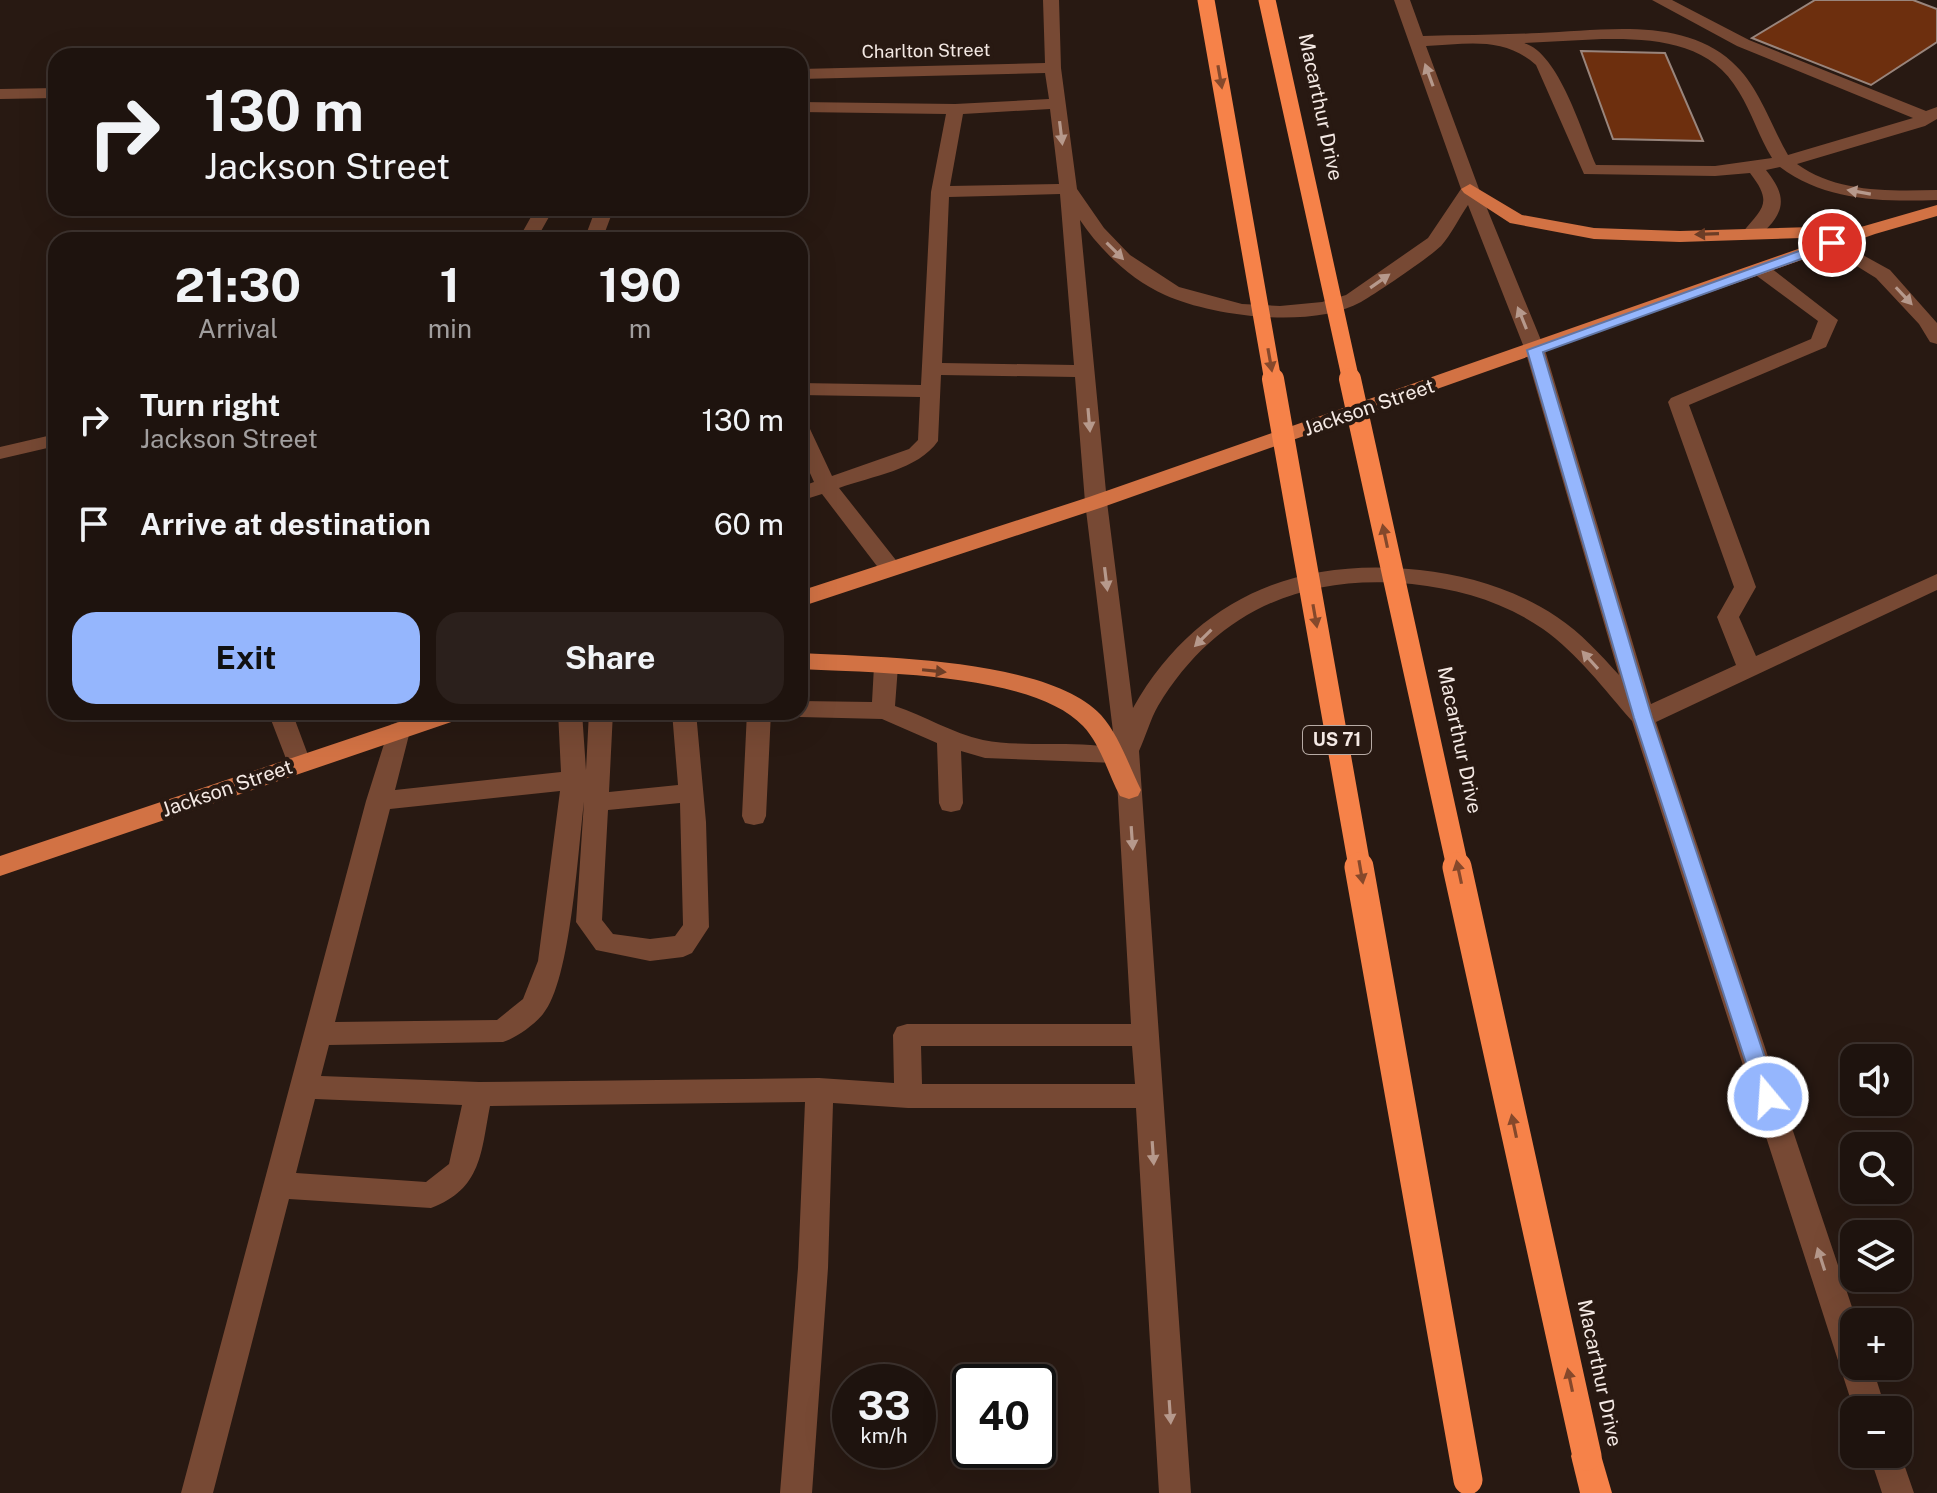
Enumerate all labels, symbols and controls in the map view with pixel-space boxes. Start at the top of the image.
street label: Macarthur Drive [1294,31,1348,183]
street label: Charlton Street [861,39,991,62]
one-way arrow [1422,63,1435,87]
one-way arrow [1214,65,1226,90]
text: 130 m [204,78,364,144]
icon: right [72,80,176,184]
one-way arrow [1055,121,1068,146]
text: Jackson Street [204,145,450,187]
one-way arrow [1847,185,1872,197]
pin [1798,209,1866,277]
icon: arrive [1810,221,1854,265]
one-way arrow [1694,228,1719,240]
one-way arrow [1105,241,1124,259]
text: 21:30 [175,256,301,313]
text: 1 [440,256,460,313]
text: 190 [598,256,681,313]
one-way arrow [1369,274,1390,289]
one-way arrow [1894,286,1912,305]
one-way arrow [1515,306,1528,330]
text: Arrival [198,313,278,344]
text: min [428,313,472,344]
text: m [629,313,651,344]
one-way arrow [1264,348,1276,373]
street label: Jackson Street [1300,373,1438,441]
text: Turn right [140,387,280,423]
icon: right [72,398,116,442]
text: 130 m [701,402,784,438]
one-way arrow [1082,408,1095,433]
text: Jackson Street [140,423,318,454]
icon: arrive [72,502,116,546]
text: Arrive at destination [140,506,431,542]
text: 60 m [714,506,784,542]
one-way arrow [1378,523,1391,548]
one-way arrow [1099,567,1112,592]
one-way arrow [1310,604,1322,629]
button: Exit [72,612,420,704]
button: Share [436,612,784,704]
one-way arrow [1194,628,1213,647]
one-way arrow [1582,651,1600,670]
one-way arrow [922,664,947,677]
street label: Macarthur Drive [1433,664,1487,816]
road number: US 71 [1303,726,1371,754]
street label: Jackson Street [158,754,296,822]
one-way arrow [1126,826,1139,851]
one-way arrow [1452,859,1465,884]
one-way arrow [1355,860,1367,885]
map controls [1840,1044,1912,1468]
button: sound [1840,1044,1912,1116]
position arrow [1726,1055,1810,1139]
one-way arrow [1507,1113,1520,1138]
button: search [1840,1132,1912,1204]
one-way arrow [1147,1141,1160,1166]
button: layers [1840,1220,1912,1292]
one-way arrow [1814,1247,1827,1271]
street label: Macarthur Drive [1573,1297,1627,1449]
button: + [1840,1308,1912,1380]
speed limit sign: 40 [952,1364,1056,1468]
one-way arrow [1563,1367,1576,1392]
text: 33 [857,1382,911,1429]
button: − [1840,1396,1912,1468]
one-way arrow [1164,1400,1177,1425]
text: km/h [860,1424,908,1448]

